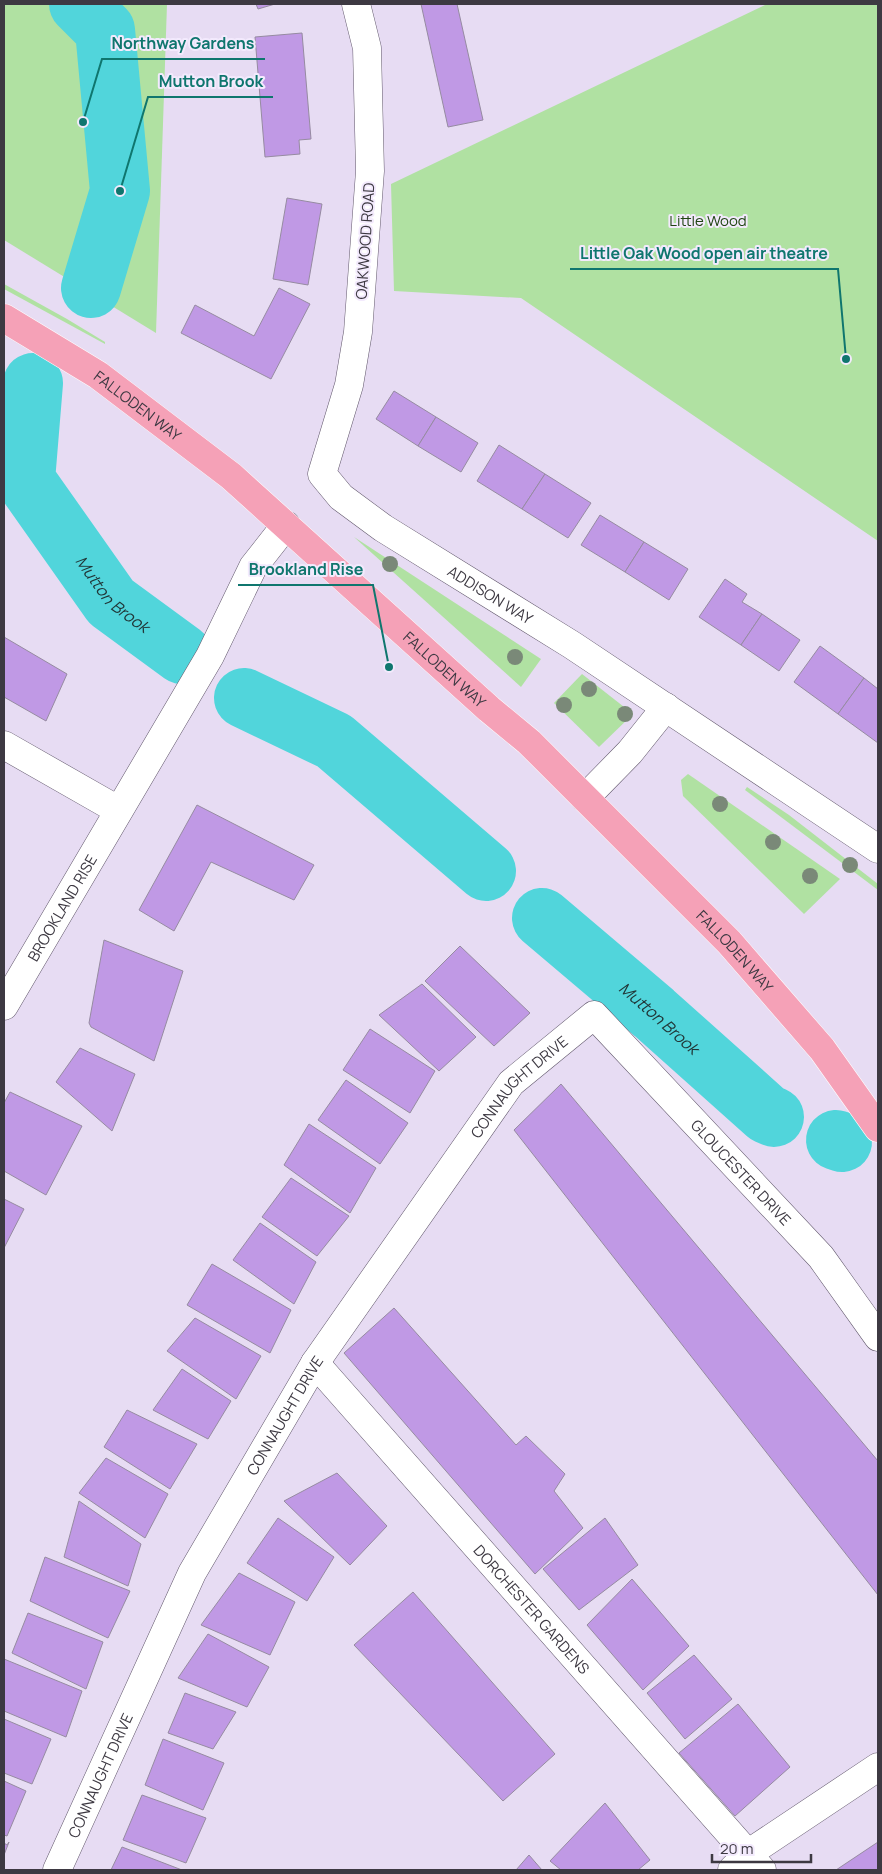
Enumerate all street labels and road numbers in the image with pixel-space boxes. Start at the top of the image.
street label: OAKWOOD ROAD [350,182,380,300]
street label: FALLODEN WAY [90,365,186,446]
street label: ADDISON WAY [444,560,538,629]
street label: FALLODEN WAY [399,626,491,712]
street label: BROOKLAND RISE [22,850,101,965]
street label: FALLODEN WAY [692,905,779,997]
street label: CONNAUGHT DRIVE [465,1030,572,1142]
street label: GLOUCESTER DRIVE [686,1114,796,1230]
street label: CONNAUGHT DRIVE [241,1351,328,1479]
street label: DORCHESTER GARDENS [469,1540,595,1678]
street label: CONNAUGHT DRIVE [63,1710,138,1841]

